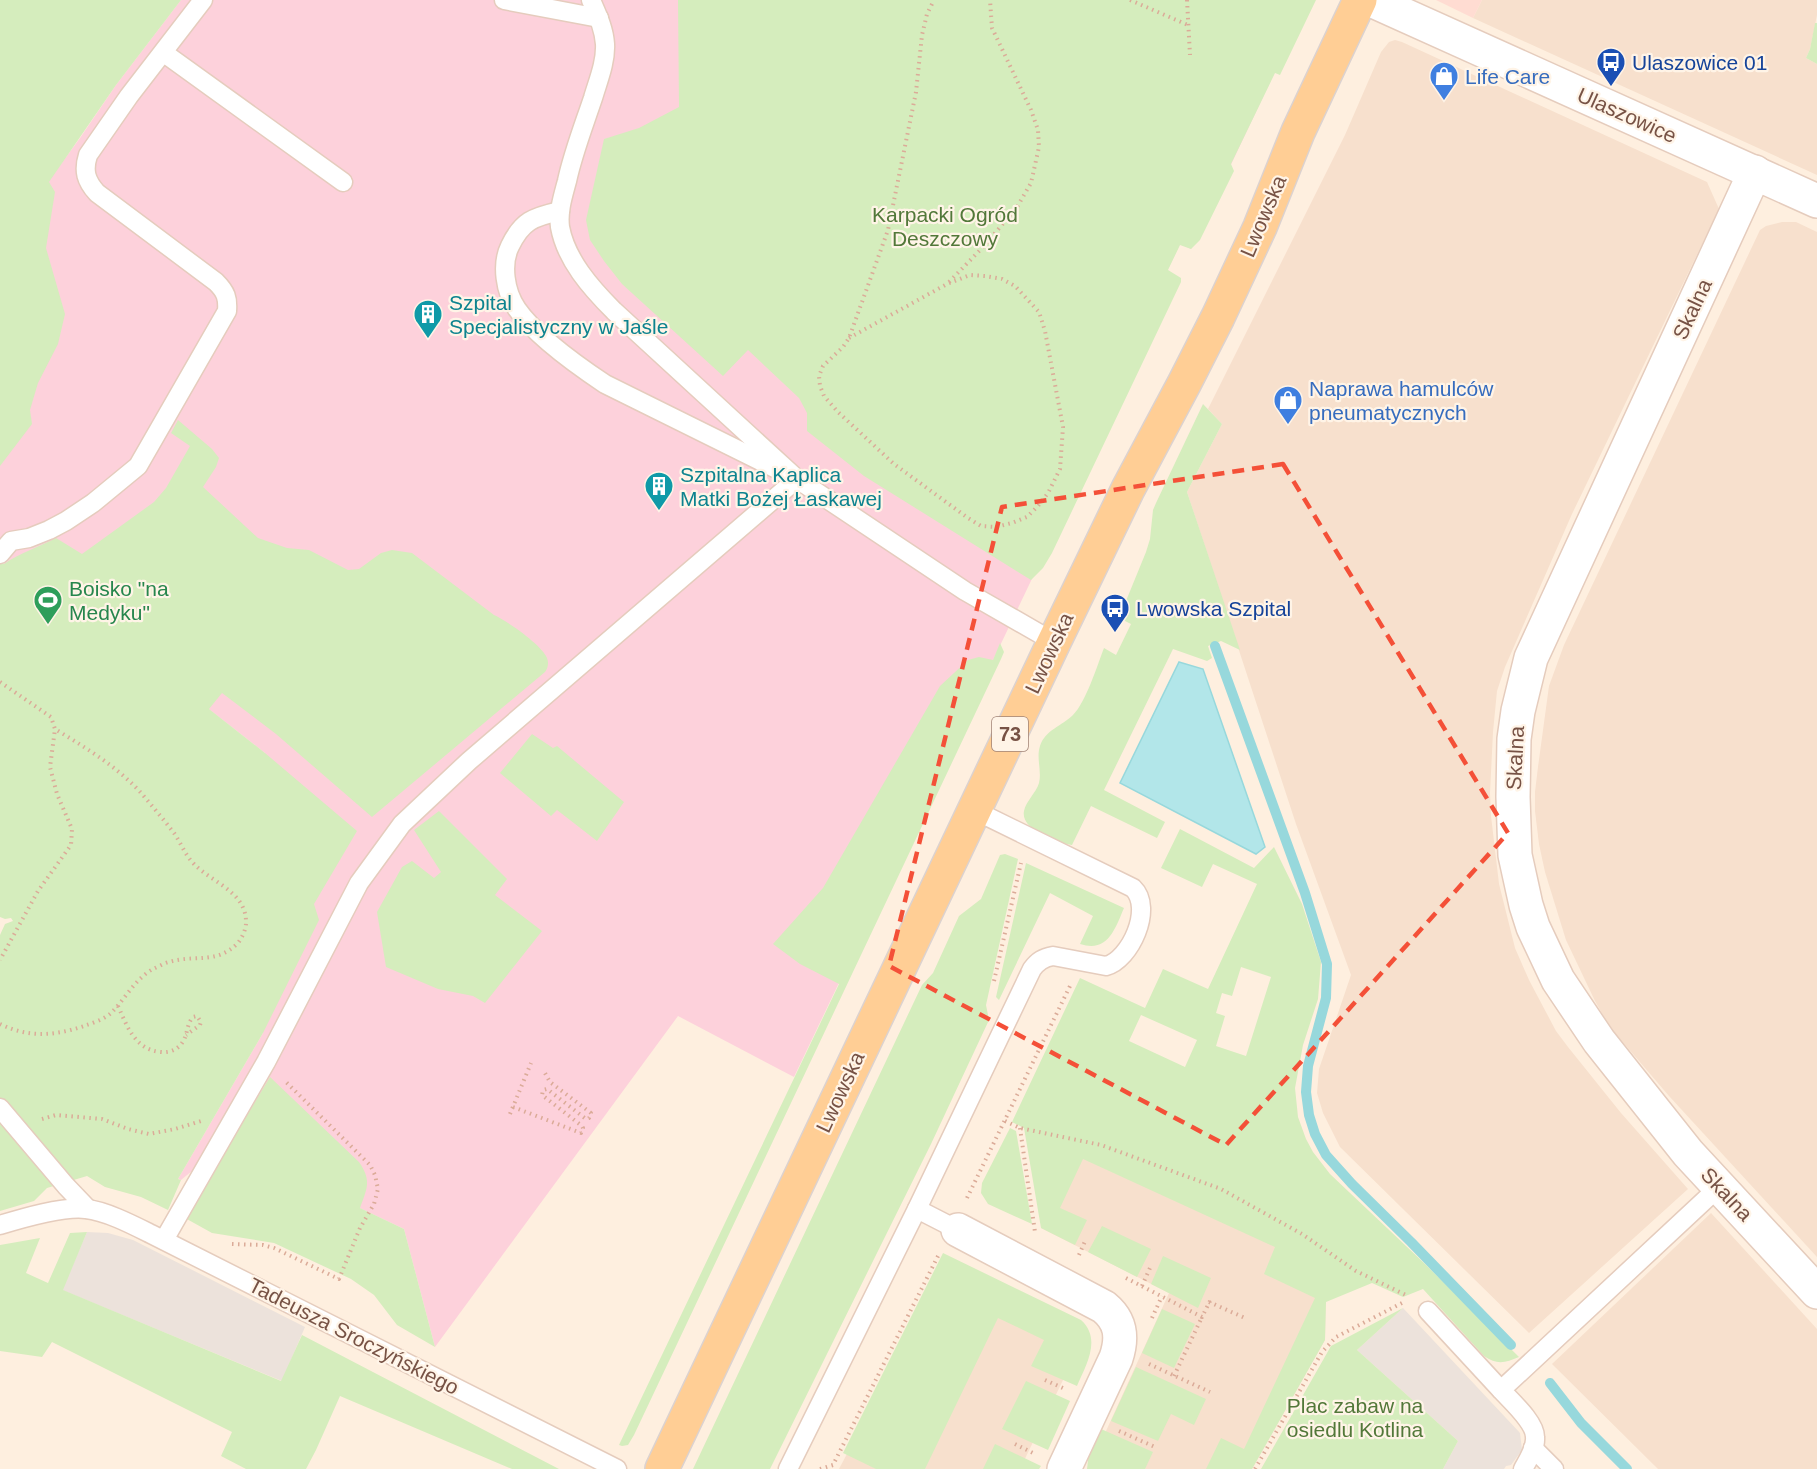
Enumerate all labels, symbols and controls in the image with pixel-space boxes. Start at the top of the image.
bus stop icon: Ulaszowice 01 [1595,46,1627,88]
place label: Ulaszowice 01 [1632,51,1767,74]
shop icon: Life Care [1428,60,1460,102]
place label: Life Care [1465,65,1550,88]
street label: Ulaszowice [1574,83,1680,147]
street label: Lwowska [1236,171,1291,260]
park label: Karpacki Ogród Deszczowy [872,203,1018,250]
street label: Skalna [1668,275,1716,343]
place label: Szpital Specjalistyczny w Jaśle [449,291,668,338]
building icon: Szpital Specjalistyczny w Jaśle [412,298,444,340]
place label: Naprawa hamulców pneumatycznych [1309,377,1494,424]
shop icon: Naprawa hamulców pneumatycznych [1272,384,1304,426]
place label: Szpitalna Kaplica Matki Bożej Łaskawej [680,463,882,510]
building icon: Szpitalna Kaplica Matki Bożej Łaskawej [643,470,675,512]
place label: Boisko "na Medyku" [69,577,169,624]
sports icon: Boisko "na Medyku" [32,584,64,626]
bus stop icon: Lwowska Szpital [1099,592,1131,634]
place label: Lwowska Szpital [1136,597,1291,620]
street label: Lwowska [1020,609,1078,697]
road number: 73 [992,717,1028,751]
street label: Skalna [1502,725,1528,791]
street label: Lwowska [811,1048,869,1136]
street label: Skalna [1697,1163,1758,1226]
street label: Tadeusza Sroczyńskiego [245,1273,463,1399]
park label: Plac zabaw na osiedlu Kotlina [1287,1394,1424,1441]

